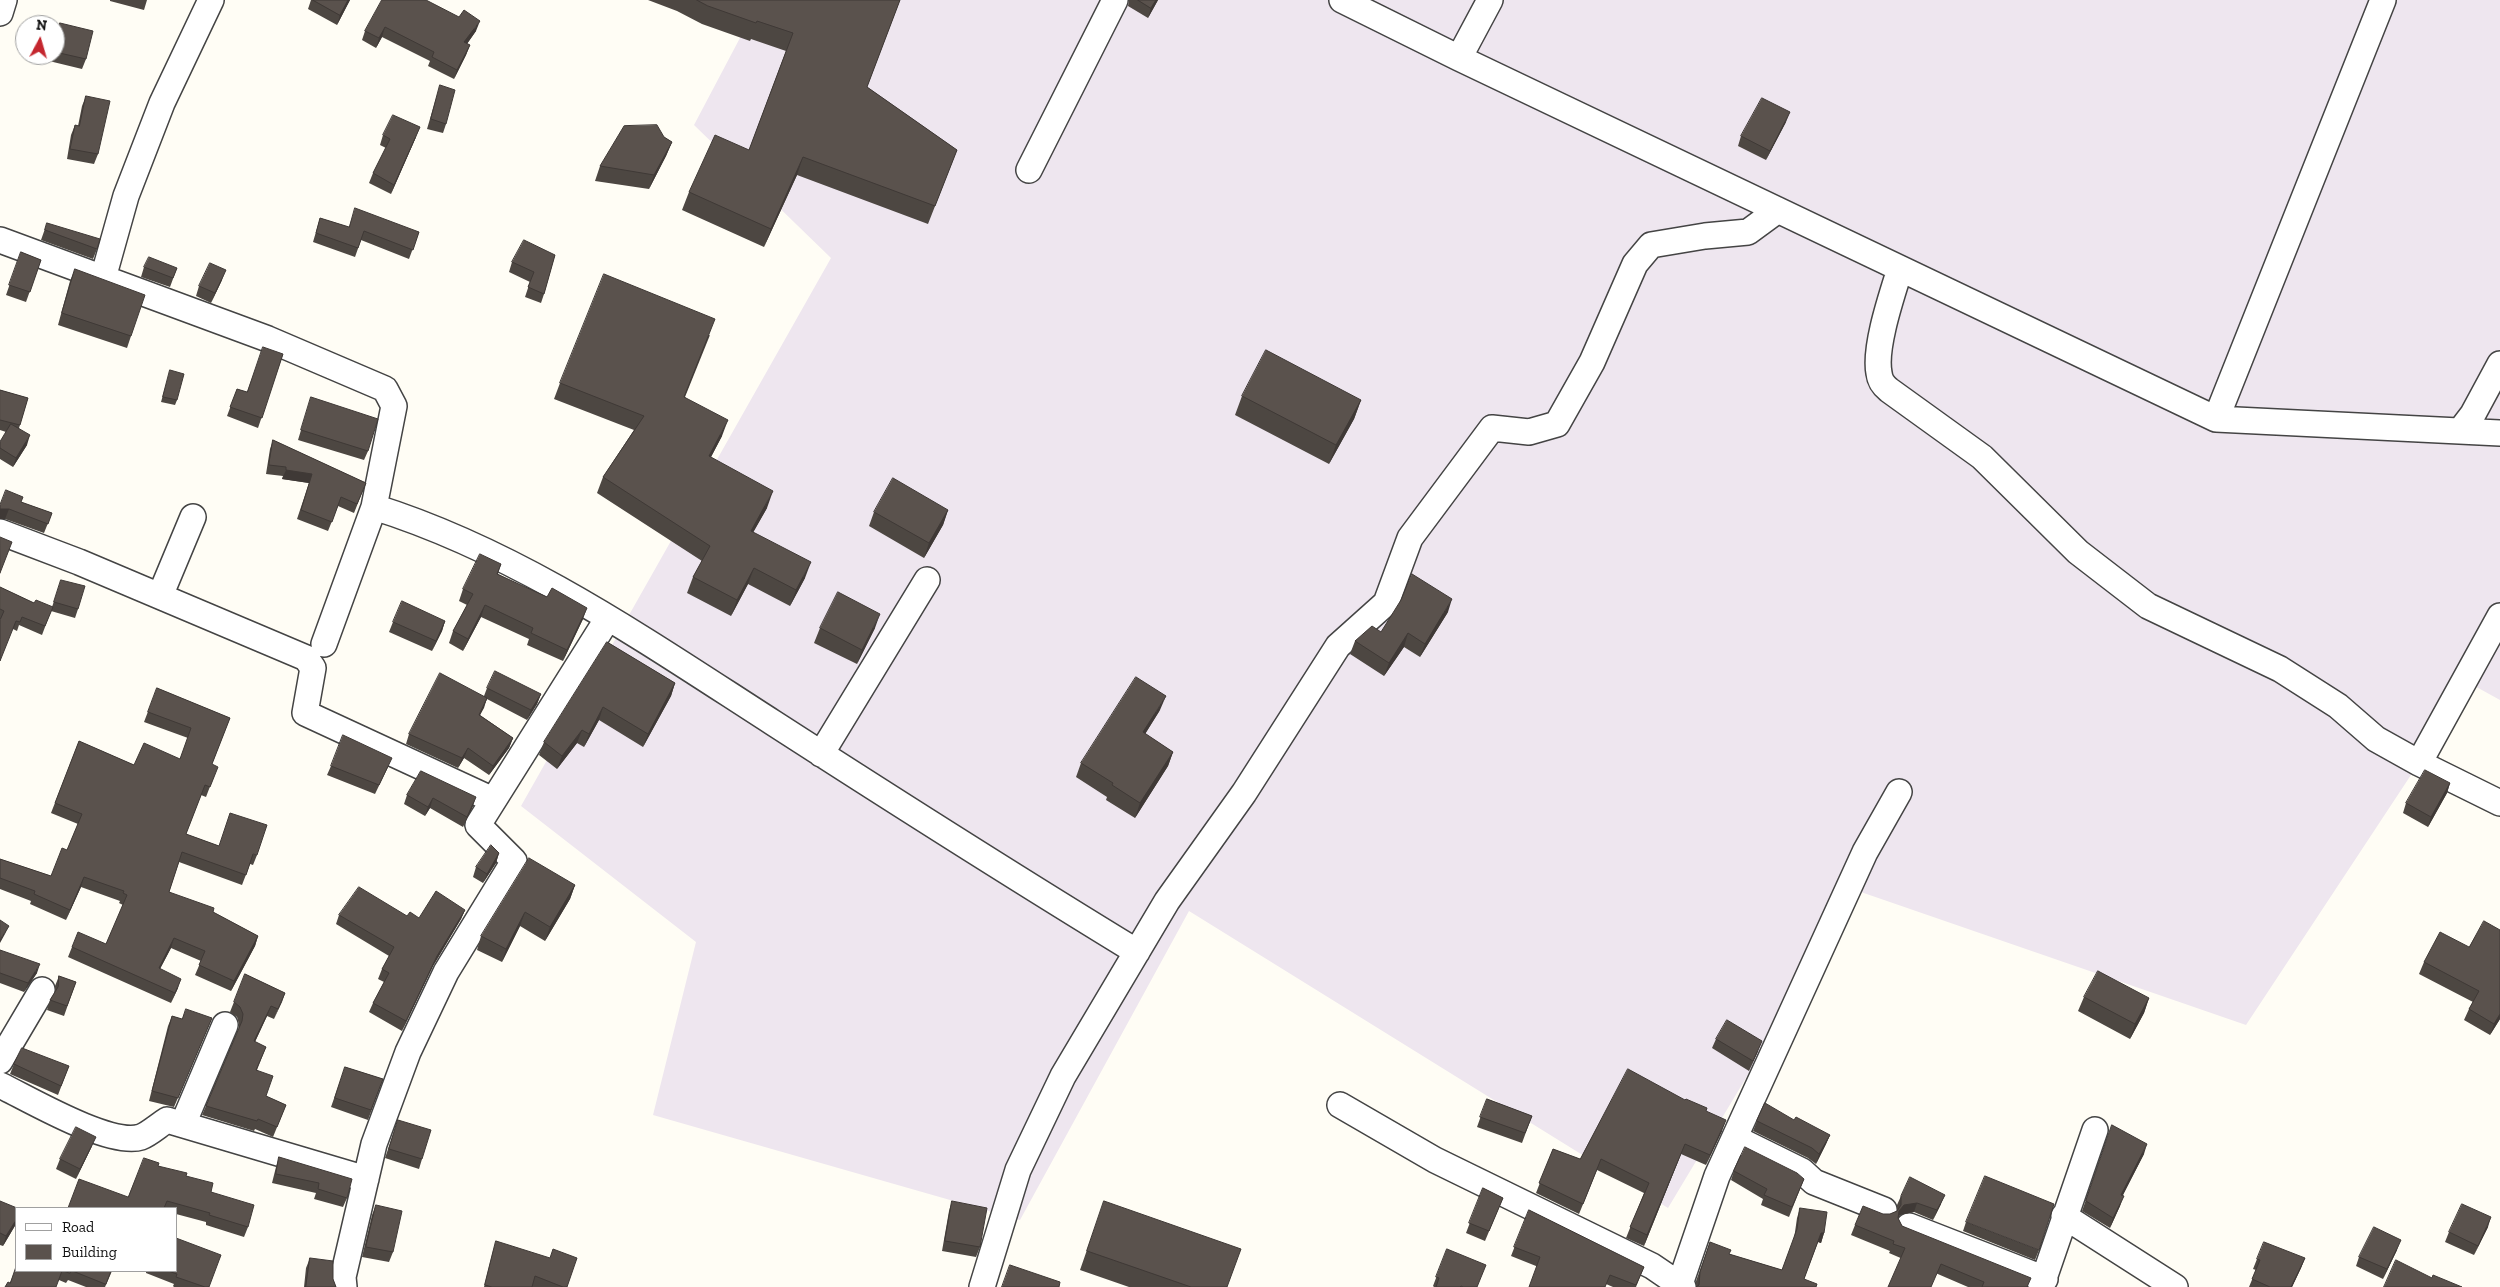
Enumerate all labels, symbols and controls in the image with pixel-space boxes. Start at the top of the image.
north arrow [15,15,65,65]
text: N [35,17,48,35]
legend [15,1207,178,1272]
text: Road [62,1218,94,1236]
text: Building [62,1243,117,1261]

